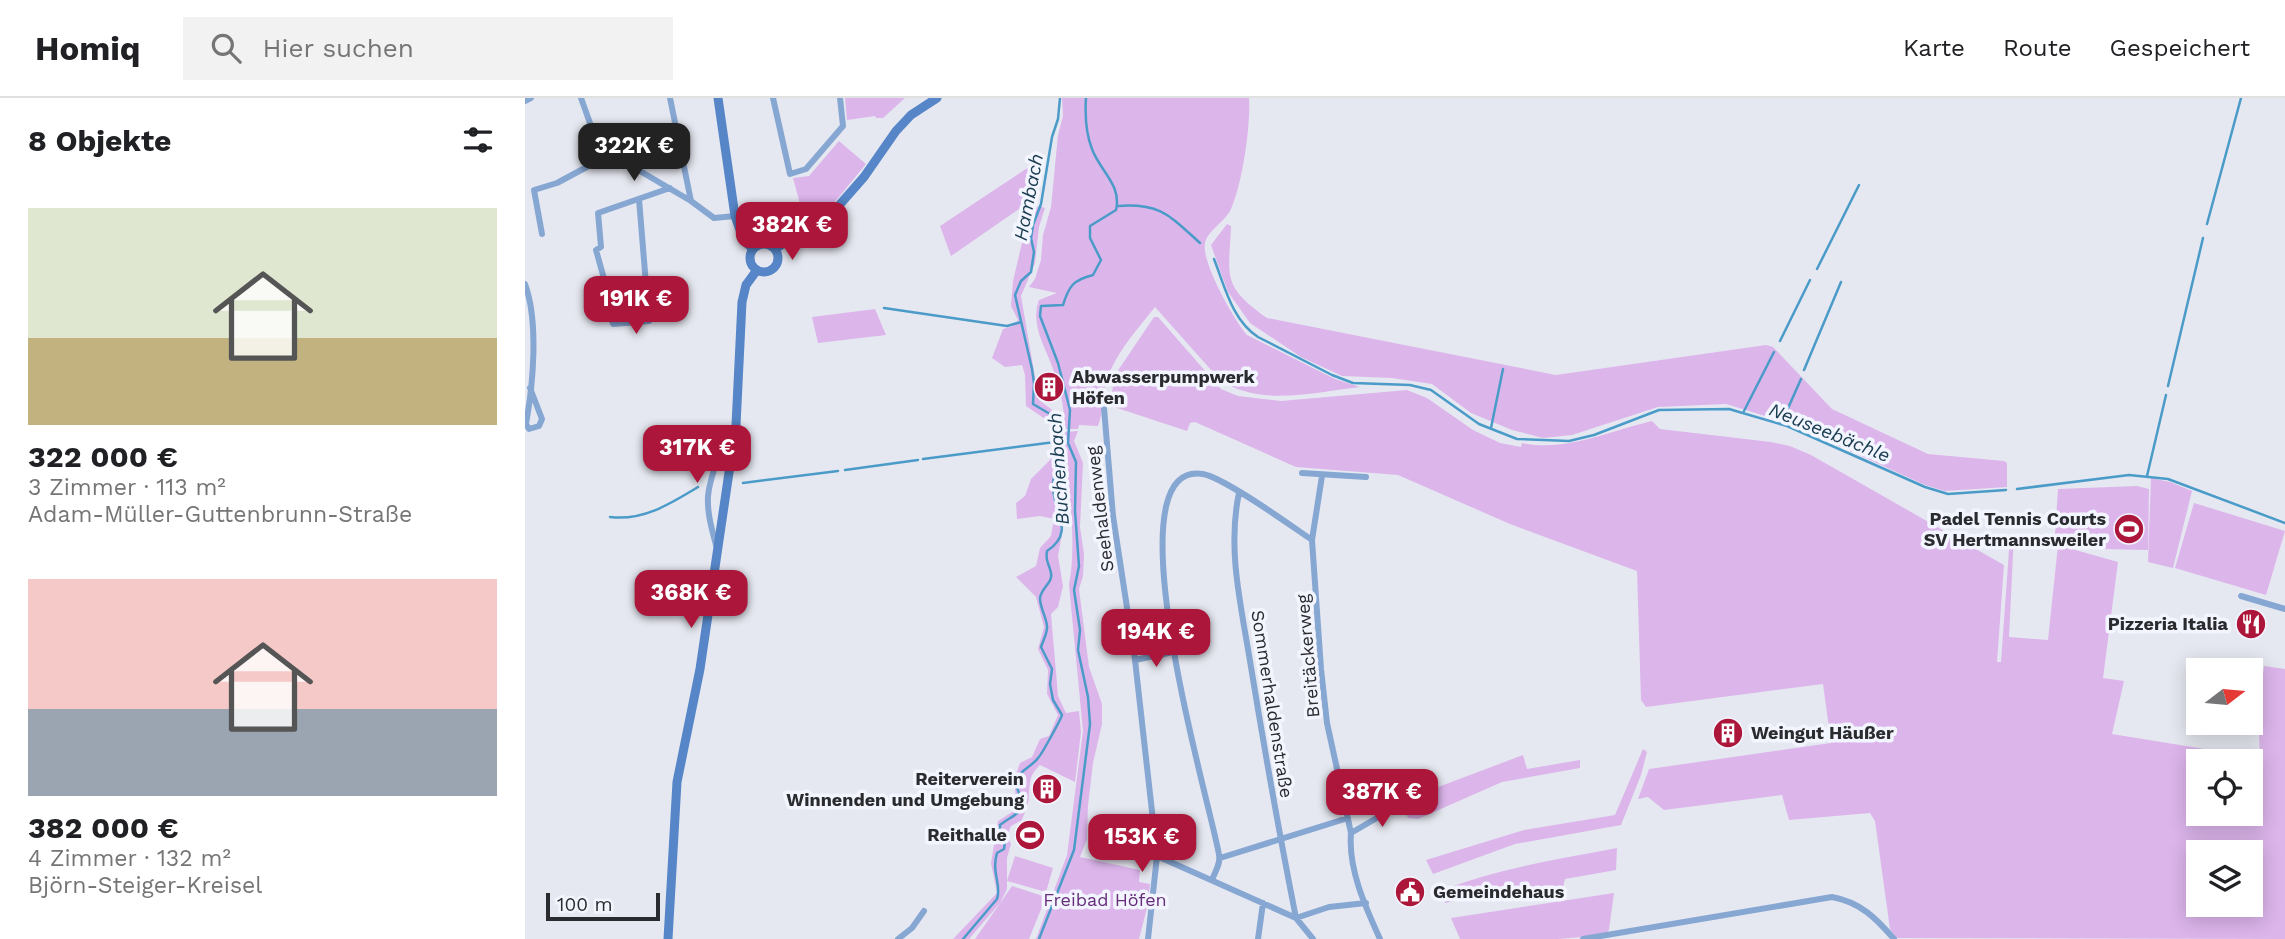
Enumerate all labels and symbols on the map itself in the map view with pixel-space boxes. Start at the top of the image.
pin: 322K € [577,123,691,183]
water label: Hambach [1009,152,1048,242]
pin: 382K € [735,202,849,262]
pin: 191K € [579,276,693,336]
place label: Abwasserpumpwerk Höfen [1072,366,1256,408]
building icon: Abwasserpumpwerk Höfen [1032,370,1066,404]
water label: Neuseebächle [1766,398,1894,467]
water label: Buchenbach [1043,412,1074,526]
pin: 317K € [640,426,754,485]
street label: Seehaldenweg [1081,445,1118,573]
place label: Padel Tennis Courts SV Hertmannsweiler [1924,508,2106,550]
sports icon: Padel Tennis Courts SV Hertmannsweiler [2112,512,2146,546]
pin: 368K € [634,570,748,630]
street label: Breitäckerweg [1292,593,1323,719]
restaurant icon: Pizzeria Italia [2234,607,2268,641]
street label: Sommerhaldenstraße [1247,609,1298,799]
pin: 194K € [1099,610,1213,669]
place label: Pizzeria Italia [2108,613,2229,634]
north arrow [2186,658,2263,735]
building icon: Weingut Häußer [1711,716,1745,750]
place label: Weingut Häußer [1751,722,1894,743]
place label: Reiterverein Winnenden und Umgebung [786,768,1025,810]
pin: 387K € [1325,770,1439,829]
building icon: Reiterverein Winnenden und Umgebung [1030,772,1064,806]
pin: 153K € [1085,814,1199,874]
sports icon: Reithalle [1013,818,1047,852]
place label: Reithalle [927,824,1007,845]
public building icon: Gemeindehaus [1393,875,1427,909]
place label: Gemeindehaus [1433,881,1565,902]
park label: Freibad Höfen [1043,889,1167,910]
scale bar [546,890,660,922]

